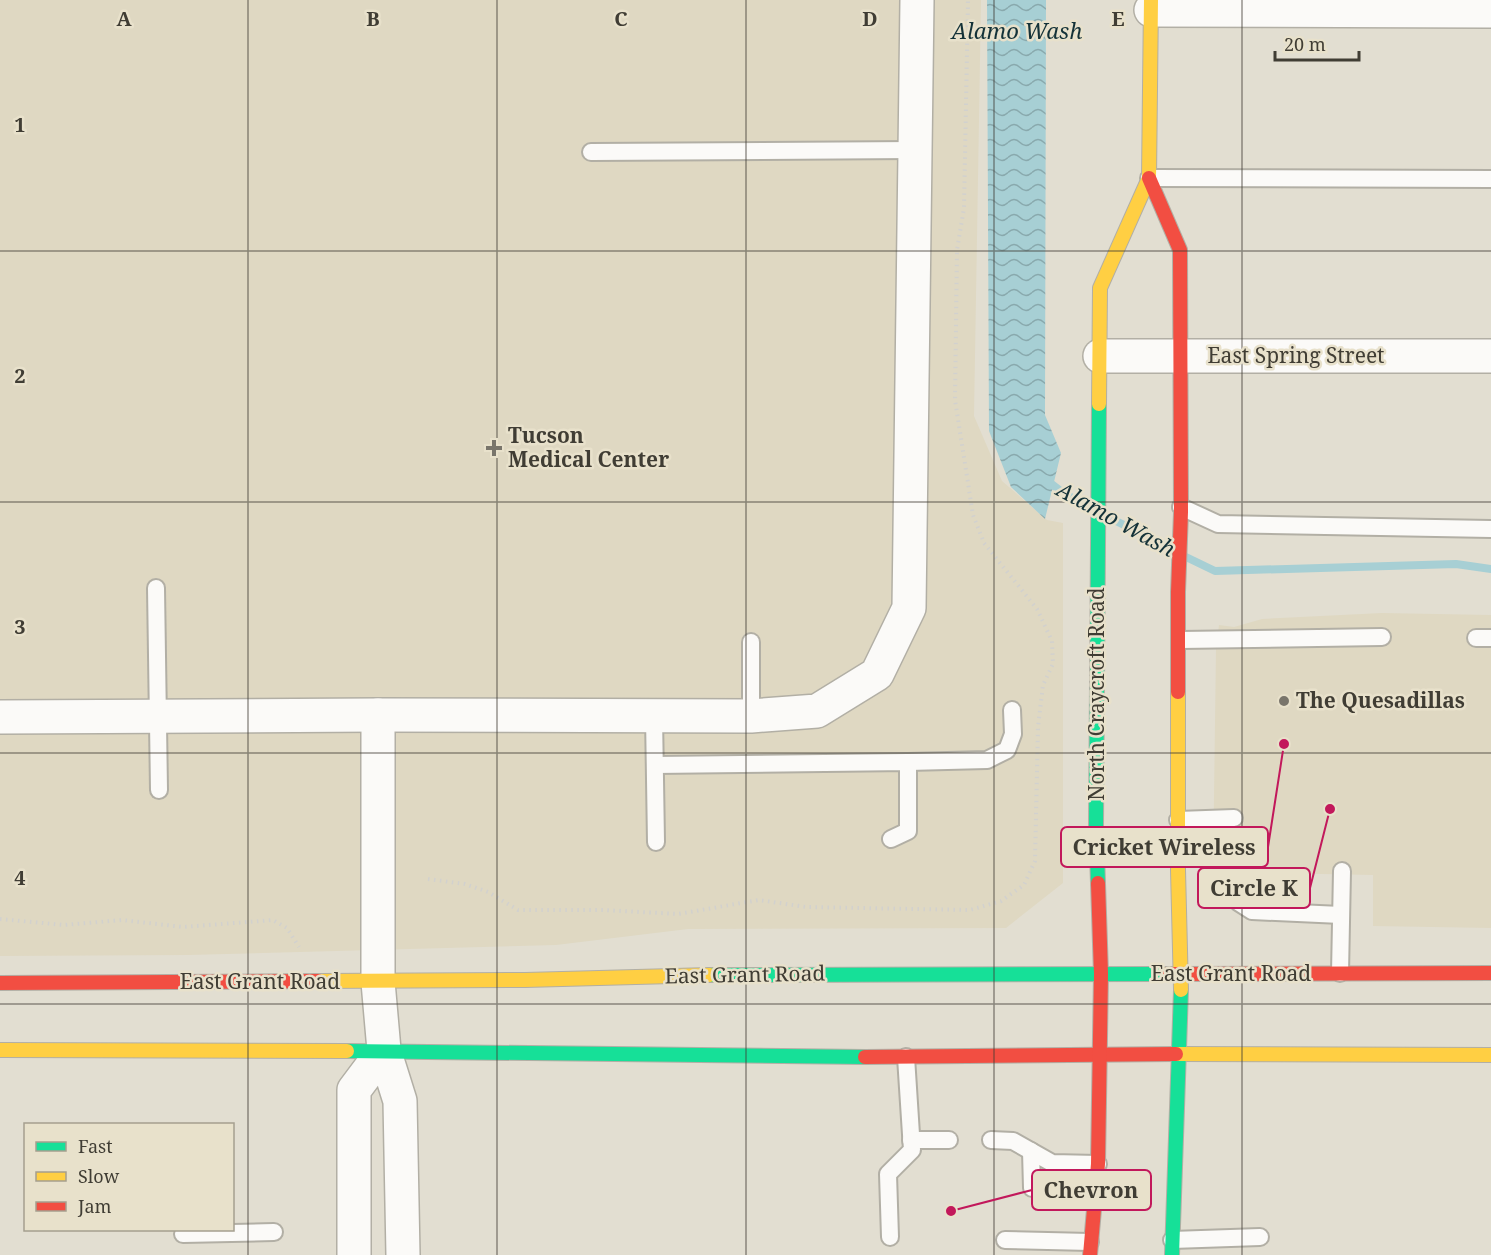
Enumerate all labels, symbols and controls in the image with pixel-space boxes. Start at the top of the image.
text: A [116,5,132,32]
text: B [366,5,380,32]
text: C [614,5,628,32]
text: D [862,5,878,32]
text: E [1111,5,1125,32]
water label: Alamo Wash [949,15,1083,45]
scale bar [1275,24,1359,62]
text: 20 m [1284,32,1326,56]
text: 1 [14,111,26,138]
street label: East Spring Street [1207,341,1385,369]
text: 2 [14,362,26,389]
place label: Tucson Medical Center [508,421,669,473]
marker: Tucson Medical Center [485,439,503,457]
water label: Alamo Wash [1050,472,1181,563]
street label: North Craycroft Road [1082,587,1110,801]
text: 3 [14,613,26,640]
place label: The Quesadillas [1296,686,1465,714]
marker: The Quesadillas [1277,694,1291,708]
callout: Cricket Wireless [1061,827,1268,867]
text: Cricket Wireless [1072,831,1256,861]
text: 4 [14,864,26,891]
callout: Circle K [1198,868,1310,908]
text: Circle K [1210,872,1299,902]
street label: East Grant Road [664,959,826,989]
street label: East Grant Road [1151,959,1311,987]
street label: East Grant Road [180,967,340,995]
legend [24,1123,234,1231]
text: Fast [78,1134,113,1158]
text: Slow [78,1164,120,1188]
callout: Chevron [1032,1170,1151,1210]
text: Chevron [1044,1174,1139,1204]
text: Jam [77,1194,112,1218]

